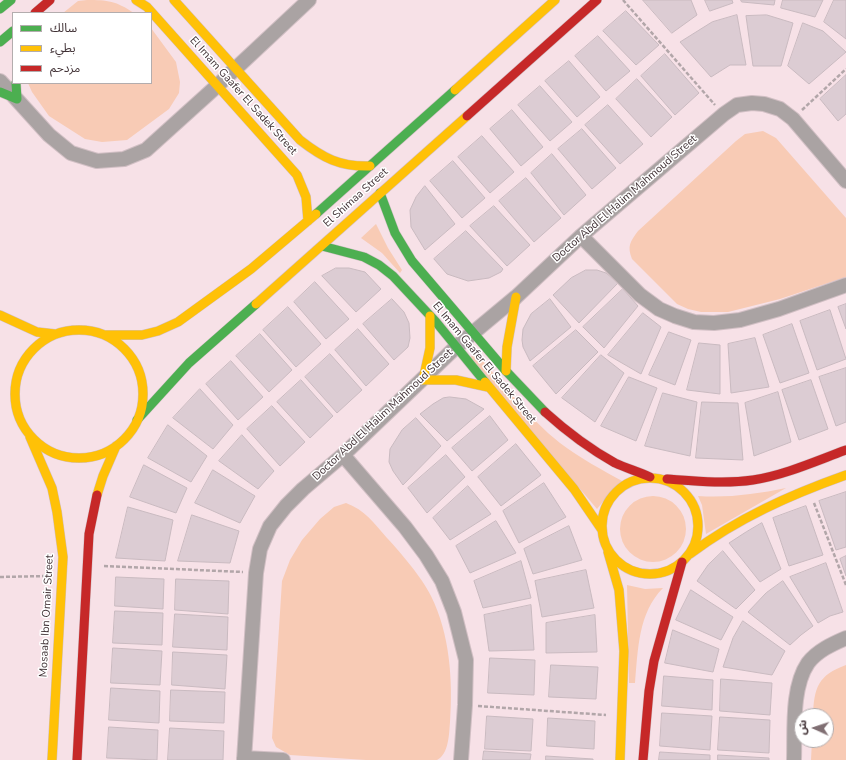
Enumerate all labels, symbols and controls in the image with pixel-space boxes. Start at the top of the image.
legend [12,12,152,84]
text: سالك [50,20,77,36]
street label: El Imam Gaafer El Sadek Street [186,34,300,158]
text: بطيء [50,40,76,56]
text: مزدحم [50,60,80,76]
street label: Doctor Abd El Halim Mahmoud Street [550,133,700,265]
street label: El Shimaa Street [321,166,391,230]
street label: El Imam Gaafer El Sadek Street [429,300,539,426]
street label: Doctor Abd El Halim Mahmoud Street [310,346,456,484]
street label: Mosaab Ibn Omair Street [37,554,57,678]
north arrow [794,708,834,748]
text: ش [795,719,810,735]

